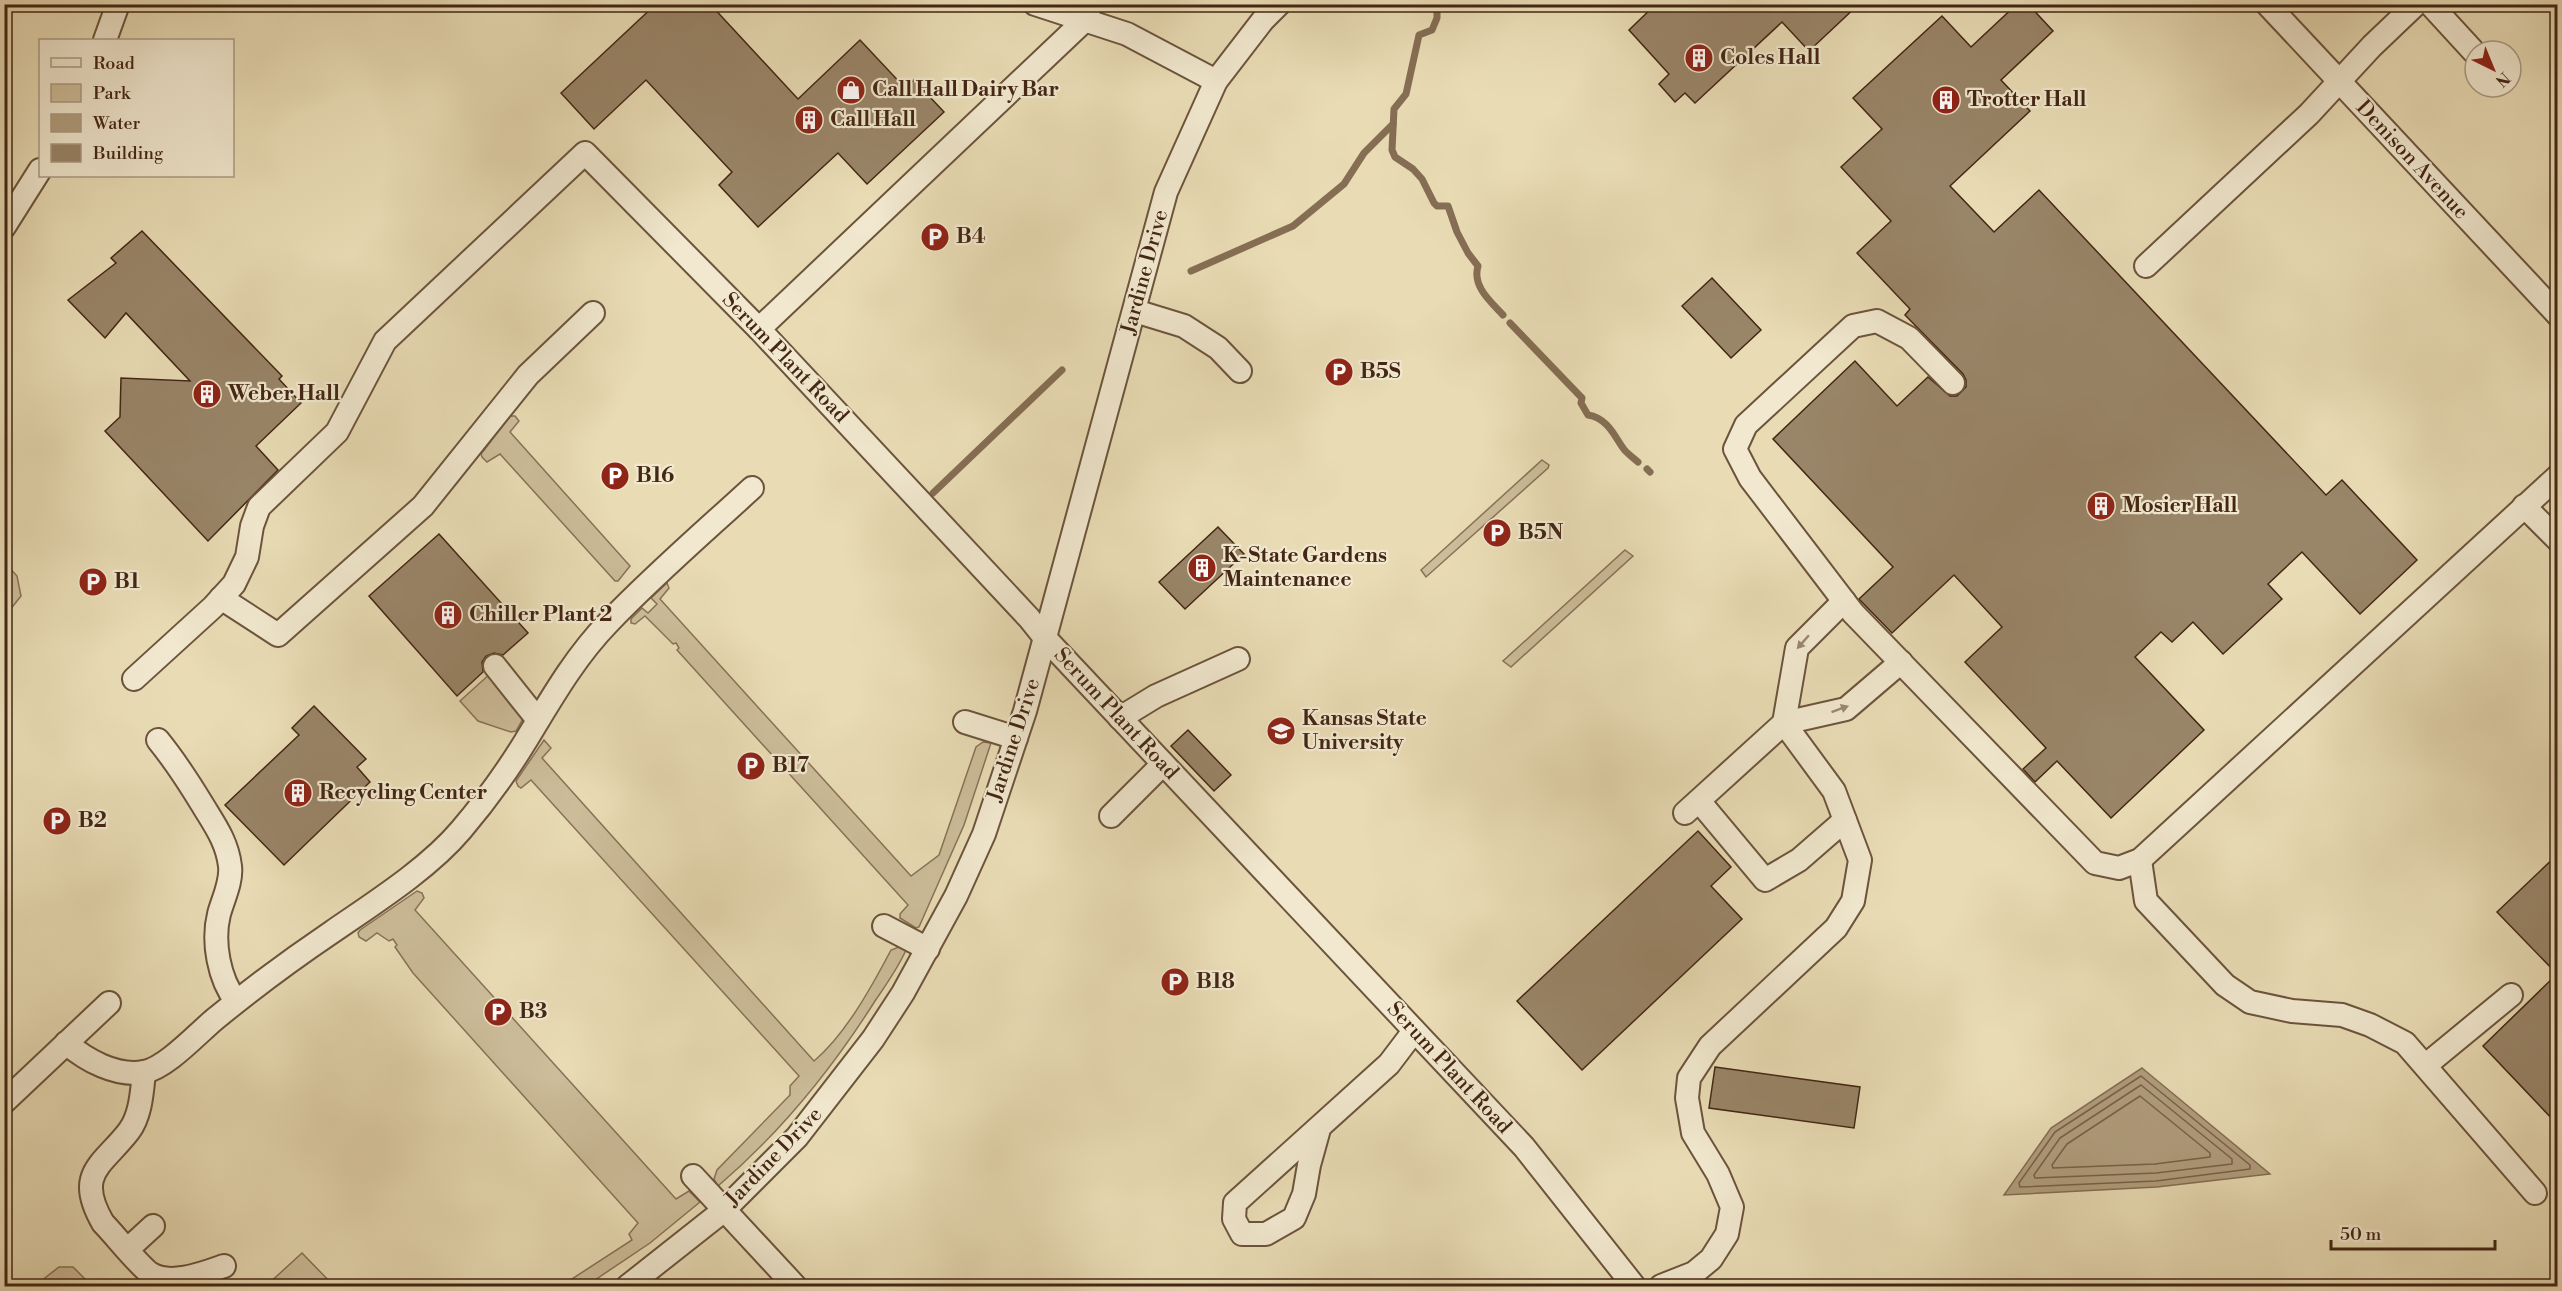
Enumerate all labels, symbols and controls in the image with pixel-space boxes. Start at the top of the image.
legend [39,39,234,177]
north arrow [2463,39,2523,99]
building icon: Coles Hall [1683,42,1715,74]
place label: Coles Hall [1720,45,1820,71]
text: Road [93,52,136,75]
text: N [2491,68,2514,91]
shop icon: Call Hall Dairy Bar [835,74,867,106]
place label: Call Hall Dairy Bar [872,77,1059,103]
text: Park [93,82,132,105]
building icon: Trotter Hall [1930,84,1962,116]
place label: Trotter Hall [1967,87,2087,113]
street label: Denison Avenue [2350,95,2474,225]
building icon: Call Hall [793,104,825,136]
place label: Call Hall [830,107,916,133]
text: Water [92,112,141,135]
text: Building [92,142,164,165]
street label: Jardine Drive [1116,207,1174,338]
parking icon: B4 [919,221,951,253]
place label: B4 [956,224,986,250]
street label: Serum Plant Road [716,287,854,429]
parking icon: B5S [1323,356,1355,388]
place label: B5S [1360,359,1401,385]
building icon: Weber Hall [191,378,223,410]
place label: Weber Hall [227,381,340,407]
parking icon: B16 [599,460,631,492]
place label: B16 [636,463,674,489]
building icon: Mosier Hall [2085,490,2117,522]
place label: Mosier Hall [2122,493,2237,519]
parking icon: B5N [1481,517,1513,549]
place label: B5N [1518,520,1564,546]
place label: K-State Gardens Maintenance [1223,543,1387,593]
building icon: K-State Gardens Maintenance [1186,552,1218,584]
parking icon: B1 [77,566,109,598]
place label: B1 [114,569,140,595]
building icon: Chiller Plant 2 [432,599,464,631]
place label: Chiller Plant 2 [469,602,613,628]
one-way arrow [1796,635,1810,650]
street label: Serum Plant Road [1048,643,1184,786]
street label: Jardine Drive [982,675,1046,806]
one-way arrow [1832,704,1850,714]
place label: Kansas State University [1302,706,1427,756]
school or university icon: Kansas State University [1265,715,1297,747]
parking icon: B17 [735,750,767,782]
place label: B17 [772,753,810,779]
building icon: Recycling Center [282,777,314,809]
place label: Recycling Center [319,780,487,806]
parking icon: B2 [41,805,73,837]
place label: B2 [78,808,107,834]
parking icon: B18 [1159,966,1191,998]
place label: B18 [1196,969,1235,995]
parking icon: B3 [482,996,514,1028]
street label: Serum Plant Road [1381,997,1517,1140]
place label: B3 [519,999,547,1025]
street label: Jardine Drive [719,1102,828,1213]
scale bar [2331,1213,2494,1251]
text: 50 m [2340,1223,2382,1246]

